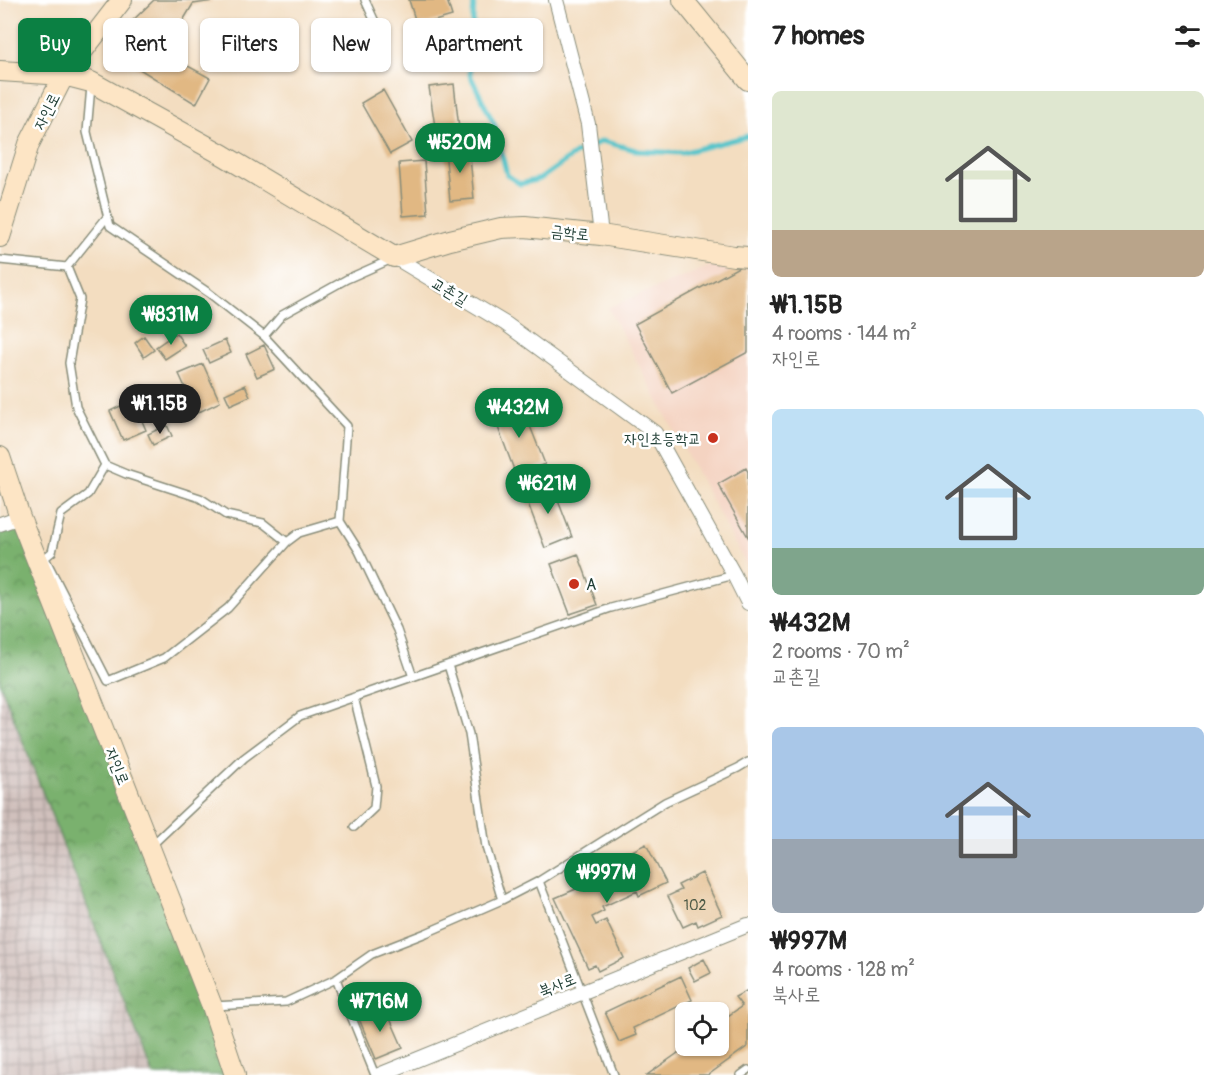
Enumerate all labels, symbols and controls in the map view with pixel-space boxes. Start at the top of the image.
chip: Buy [18,18,91,72]
chip: Rent [103,18,188,72]
chip: Filters [200,18,299,72]
chip: New [311,18,391,72]
chip: Apartment [403,18,543,72]
text: 7 homes [772,20,864,52]
icon: filters [1171,20,1204,53]
street label: 자인로 [29,90,65,133]
pin: ₩520M [418,123,502,174]
text: ₩520M [429,130,491,155]
icon: home [934,130,1042,238]
street label: 금학로 [550,221,590,245]
street label: 교촌길 [428,273,471,310]
text: ₩1.15B [772,289,842,321]
pin: ₩831M [129,295,213,346]
text: ₩831M [143,302,199,327]
text: 4 rooms · 144 m² [772,321,917,346]
text: 자인로 [772,346,820,371]
pin: ₩1.15B [111,384,209,435]
pin: ₩432M [477,388,561,439]
text: ₩1.15B [133,391,187,416]
text: ₩432M [489,395,549,420]
place label: 자인초등학교 [624,429,701,449]
marker: 자인초등학교 [706,431,720,445]
icon: home [934,448,1042,556]
pin: ₩621M [506,464,590,515]
text: ₩621M [519,471,577,496]
place label: A [586,575,596,595]
marker: A [567,577,581,591]
text: ₩432M [772,607,850,639]
text: 2 rooms · 70 m² [772,639,910,664]
text: 교촌길 [772,664,820,689]
street label: 자인로 [101,745,134,788]
icon: home [934,766,1042,874]
pin: ₩997M [565,853,649,904]
text: ₩997M [578,860,636,885]
house number: 102 [684,897,707,914]
text: ₩997M [772,925,847,957]
text: 4 rooms · 128 m² [772,957,915,982]
street label: 북사로 [536,968,579,1001]
pin: ₩716M [338,982,422,1033]
text: 북사로 [772,982,820,1007]
text: ₩716M [352,989,408,1014]
map controls [675,1002,729,1056]
button: locate [675,1002,729,1056]

